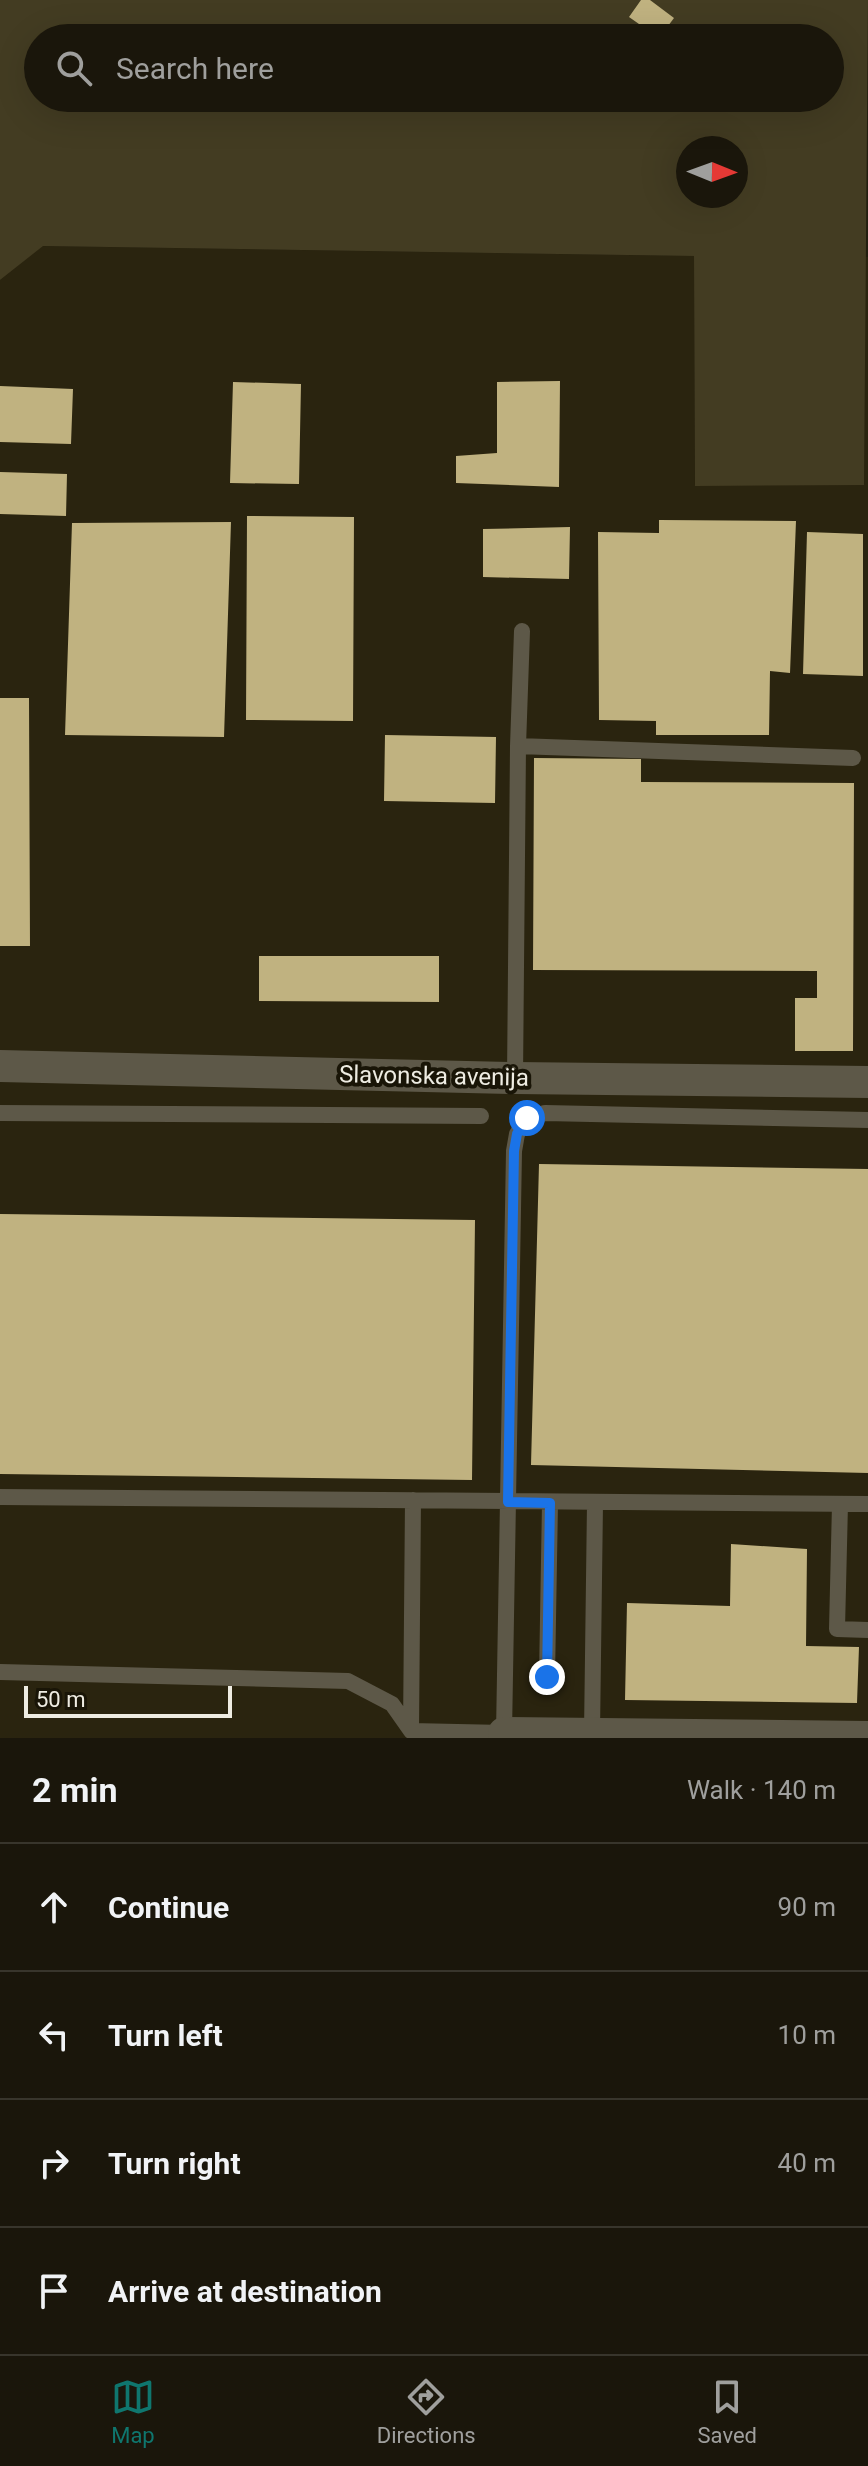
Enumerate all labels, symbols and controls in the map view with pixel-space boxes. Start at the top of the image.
search box [24,24,844,112]
icon: search [52,46,96,90]
text: Search here [116,51,274,86]
north arrow [676,136,748,208]
street label: Slavonska avenija [339,1060,529,1092]
route start [509,1100,545,1136]
route end [529,1659,565,1695]
scale bar [24,1682,232,1718]
text: 50 m [36,1687,85,1712]
text: 2 min [32,1770,117,1810]
text: Walk · 140 m [687,1775,836,1805]
icon: ahead [32,1885,76,1929]
text: Continue [108,1890,229,1925]
text: 90 m [778,1892,836,1922]
icon: left [32,2013,76,2057]
text: Turn left [108,2018,223,2053]
text: 10 m [778,2020,836,2050]
icon: right [32,2141,76,2185]
text: Turn right [108,2146,241,2181]
text: 40 m [778,2148,836,2178]
icon: arrive [32,2269,76,2313]
text: Arrive at destination [108,2274,382,2309]
tab: Map [111,2375,155,2448]
tab: Directions [377,2375,476,2448]
tab: Saved [698,2375,757,2448]

